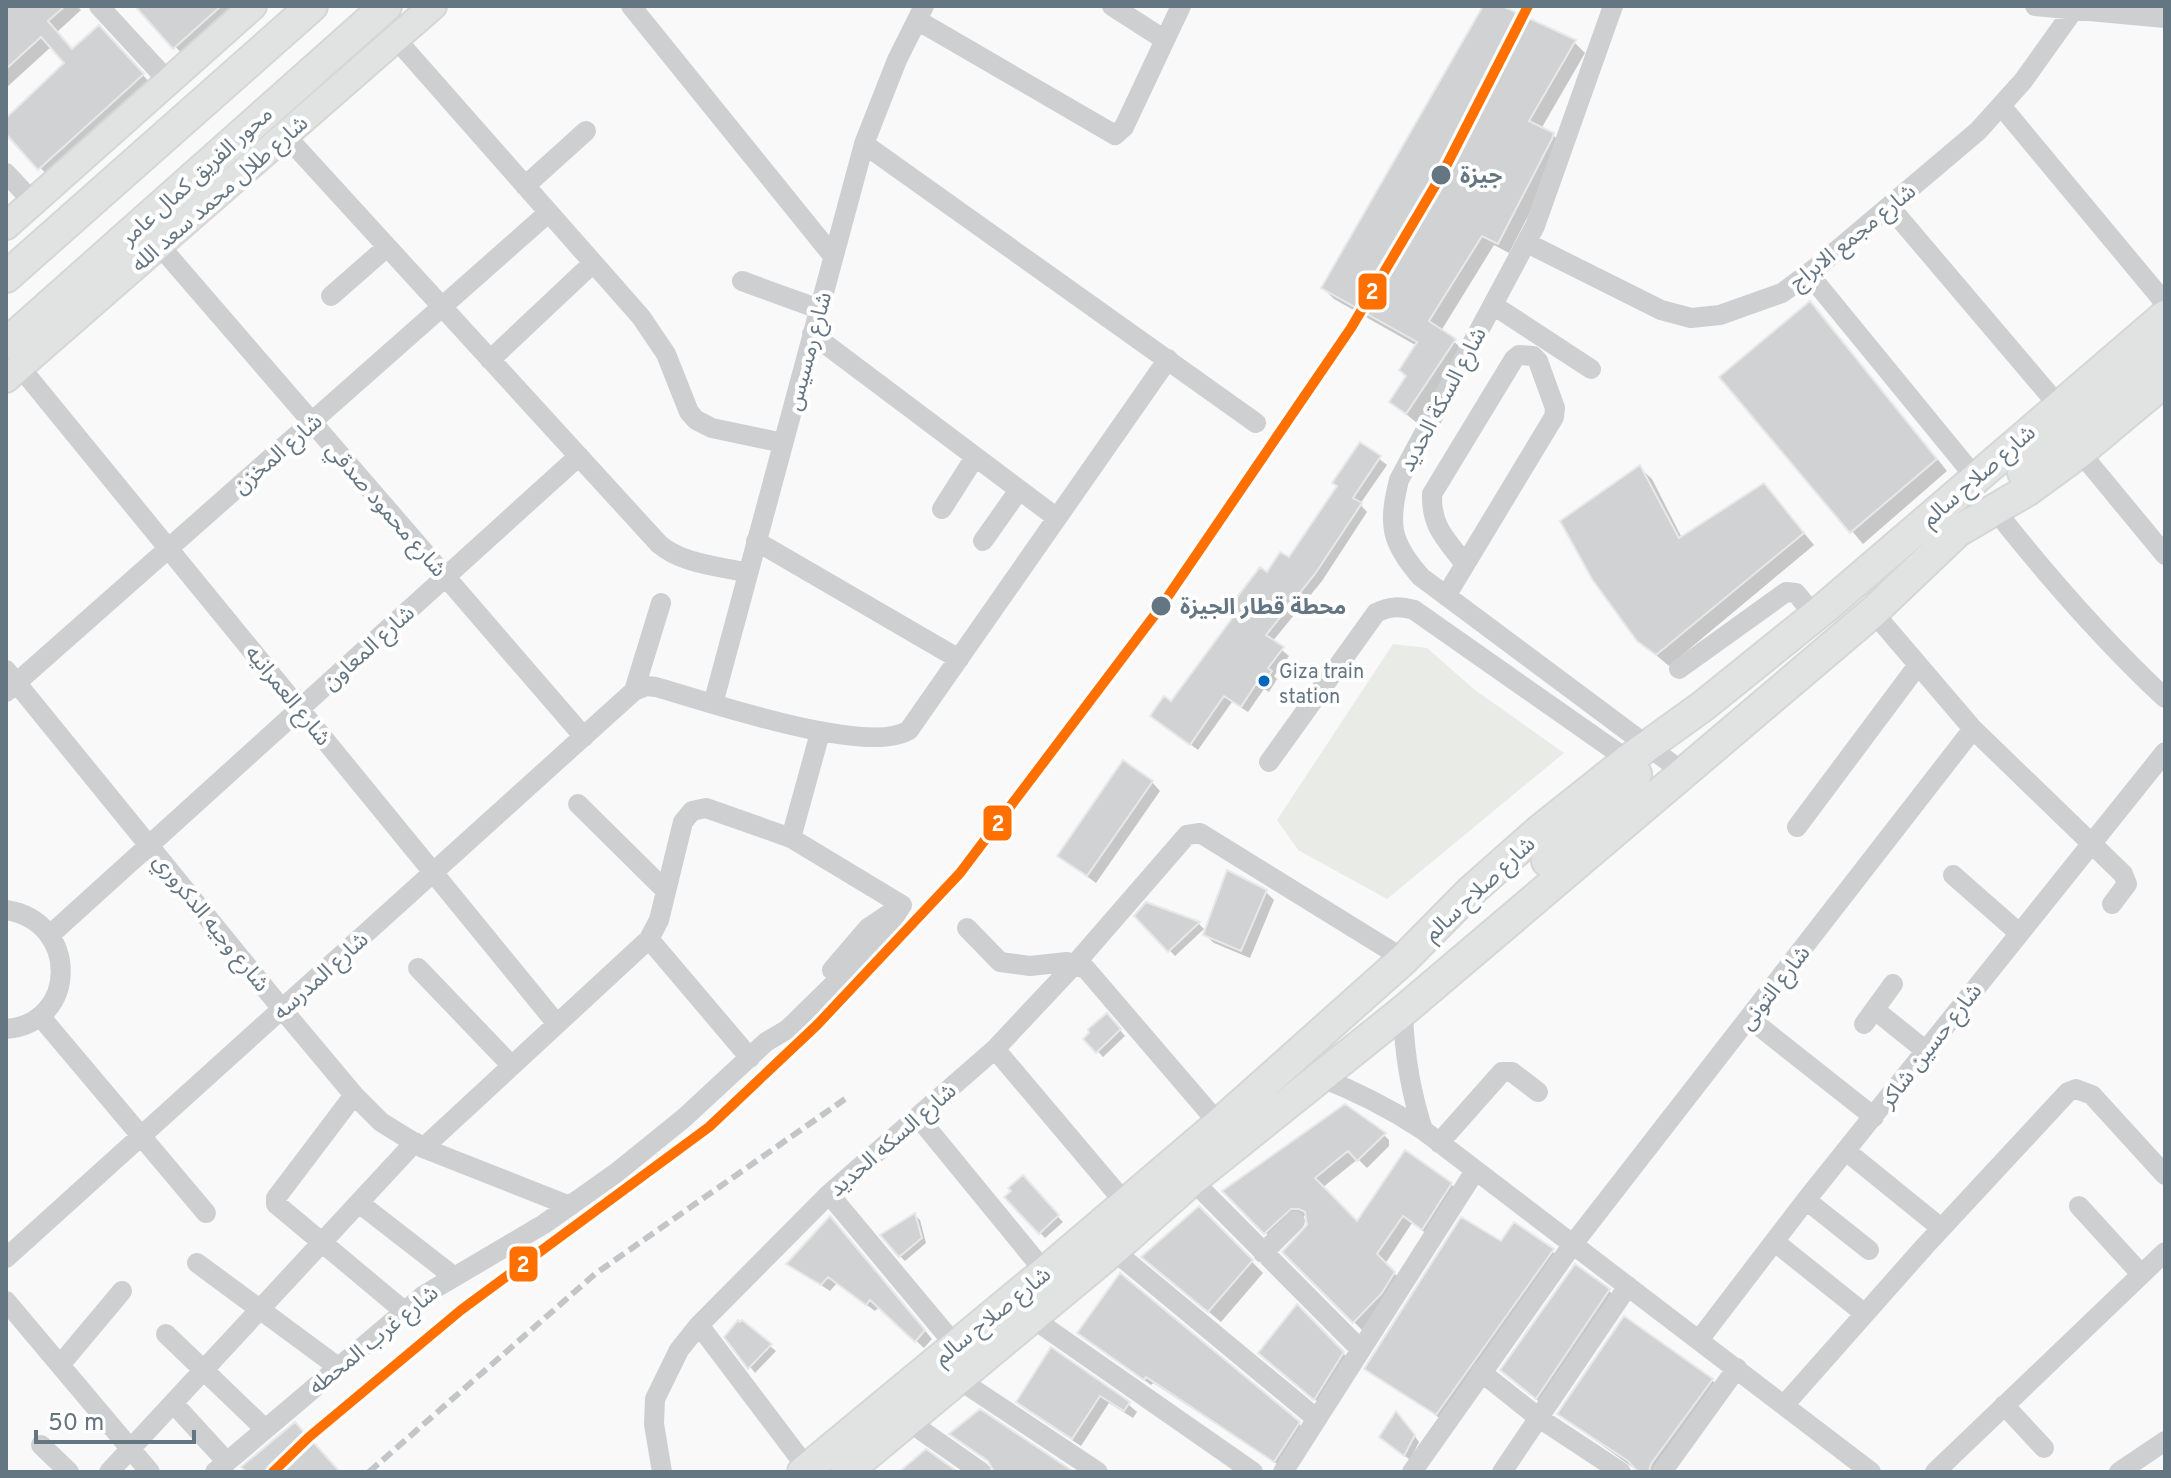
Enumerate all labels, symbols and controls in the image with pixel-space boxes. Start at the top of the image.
street label: محور الفريق كمال عامر [115,102,279,253]
street label: شارع طلال محمد سعد الله [127,111,315,280]
marker: جيزة [1429,163,1453,187]
place label: جيزة [1460,164,1502,191]
street label: شارع مجمع الابراج [1785,179,1923,298]
line badge: 2 [1357,272,1388,311]
text: 2 [1365,280,1379,307]
street label: شارع رمسيس [782,289,840,414]
street label: شارع السكة الحديد [1395,323,1494,477]
street label: شارع المخزن [228,409,329,502]
street label: شارع صلاح سالم [1917,420,2043,534]
street label: شارع محمود صدقي [318,438,451,584]
marker: محطة قطار الجيزة [1149,594,1173,618]
place label: محطة قطار الجيزة [1180,595,1346,622]
street label: شارع المعاون [318,601,422,698]
street label: شارع العمرانيه [238,641,336,753]
place label: Giza train station [1279,660,1364,711]
marker: Giza train station [1256,673,1272,689]
line badge: 2 [982,804,1013,842]
text: 2 [991,812,1005,839]
street label: شارع صلاح سالم [1420,832,1543,949]
street label: شارع وجيه الدكروري [145,849,274,999]
street label: شارع المدرسه [269,927,376,1027]
street label: شارع التونى [1735,941,1818,1037]
street label: شارع حسين شاكر [1874,979,1990,1116]
street label: شارع السكه الحديد [825,1078,963,1204]
line badge: 2 [508,1245,539,1283]
text: 2 [516,1253,530,1280]
street label: شارع صلاح سالم [930,1262,1058,1373]
street label: شارع غرب المحطه [304,1280,445,1402]
scale bar [36,1394,194,1444]
text: 50 m [48,1409,104,1439]

